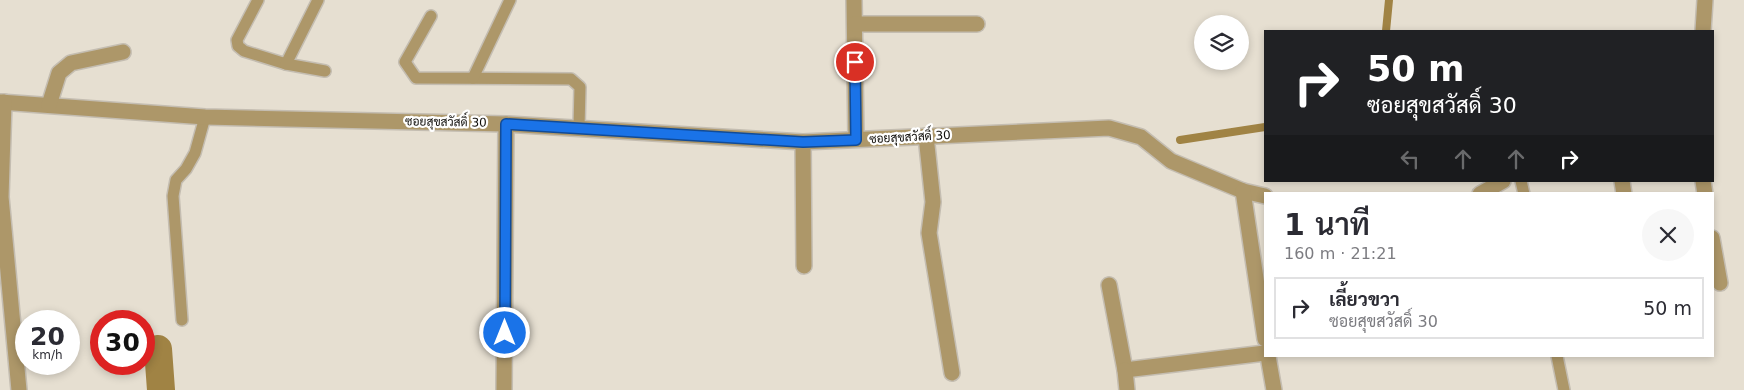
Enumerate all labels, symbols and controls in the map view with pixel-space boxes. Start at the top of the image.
map controls [1194,15,1249,70]
button: layers [1194,15,1249,70]
pin [834,41,876,83]
icon: arrive [841,48,869,76]
text: 50 m [1367,49,1464,89]
icon: right [1284,50,1349,115]
text: ซอยสุขสวัสดิ์ 30 [1367,93,1517,118]
street label: ซอยสุขสวัสดิ์ 30 [405,110,487,132]
street label: ซอยสุขสวัสดิ์ 30 [869,123,951,148]
icon: left [1396,145,1424,173]
icon: ahead [1449,145,1477,173]
icon: ahead [1502,145,1530,173]
icon: right [1555,145,1583,173]
text: 1 นาที [1284,207,1370,242]
button: close [1642,209,1694,261]
text: 160 m · 21:21 [1284,244,1397,263]
text: เลี้ยวขวา [1329,288,1400,310]
icon: right [1286,294,1314,322]
text: 50 m [1643,297,1692,319]
position arrow [478,306,530,358]
speed limit sign: 30 [90,310,155,375]
text: ซอยสุขสวัสดิ์ 30 [1329,312,1438,331]
text: 20 [30,322,65,351]
text: km/h [32,348,63,362]

